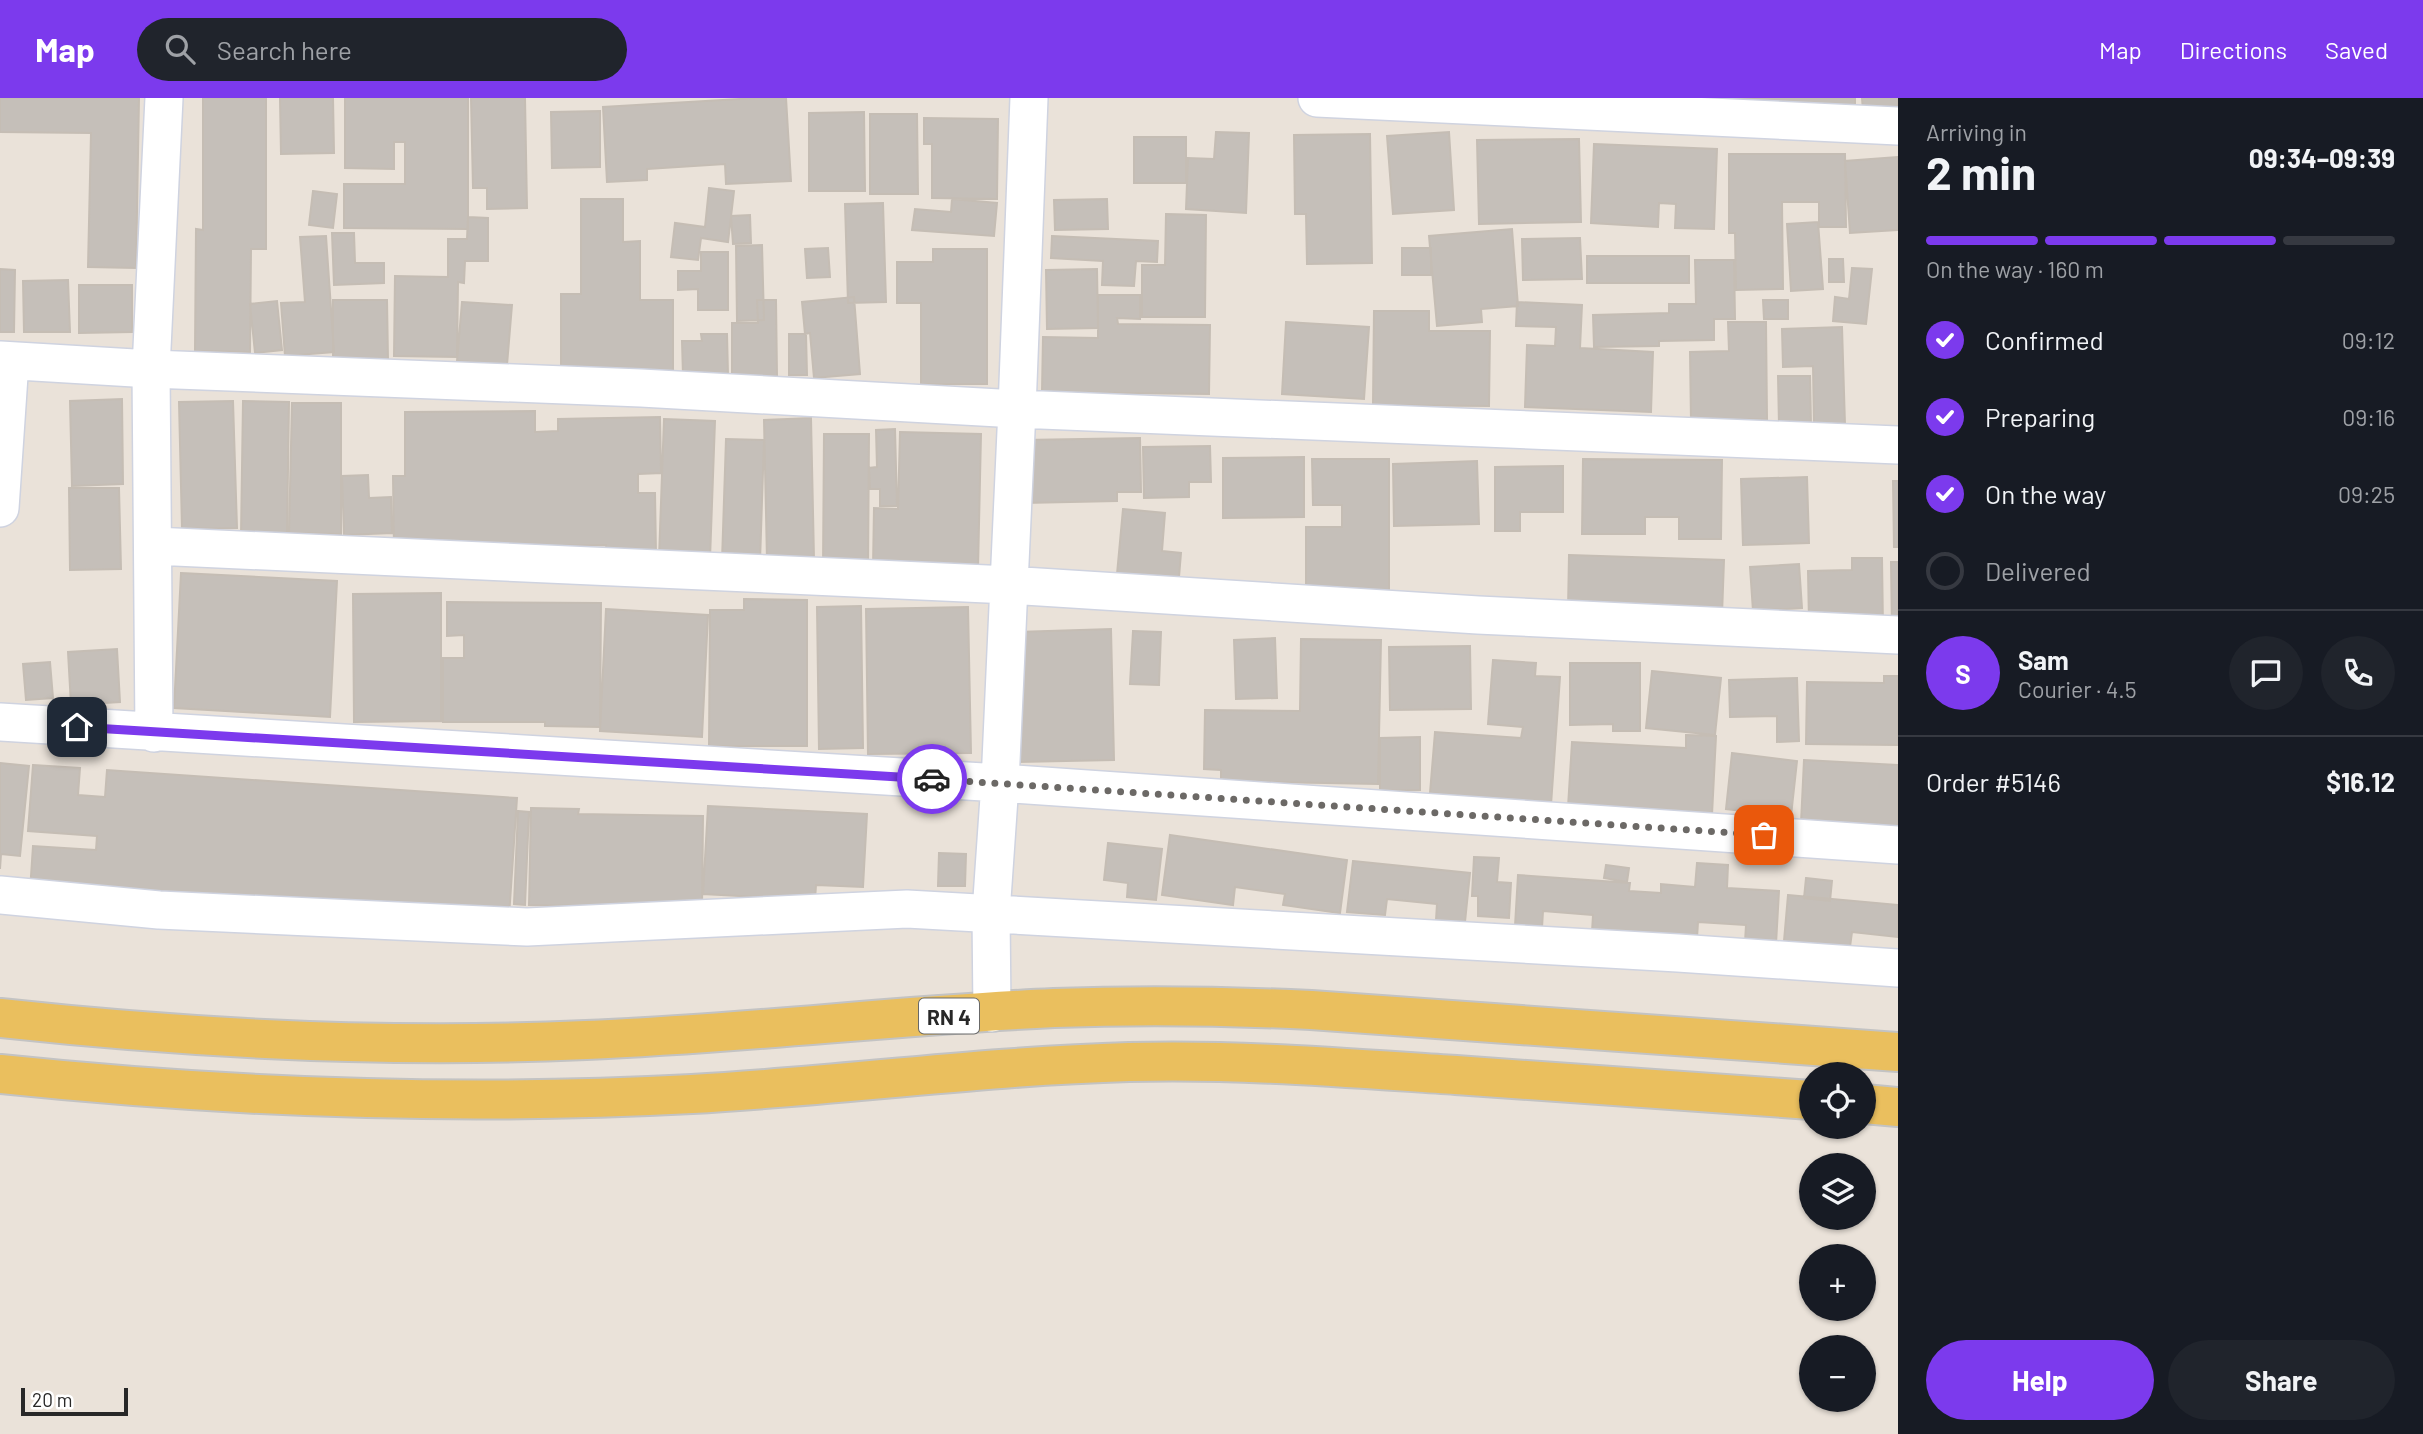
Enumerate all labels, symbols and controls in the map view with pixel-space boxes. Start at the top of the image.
search box [137,18,627,81]
text: Map [35,29,95,69]
icon: search [161,30,199,68]
text: Search here [217,34,352,65]
text: Map [2099,35,2142,64]
text: Directions [2180,35,2287,64]
text: Saved [2325,35,2388,64]
text: Arriving in [1926,118,2027,146]
text: 09:34–09:39 [2249,142,2395,173]
text: 2 min [1926,144,2036,199]
text: On the way · 160 m [1926,255,2104,283]
icon: check [1926,321,1964,359]
text: Confirmed [1985,324,2104,355]
text: 09:12 [2342,326,2395,354]
icon: check [1926,398,1964,436]
text: Preparing [1985,401,2095,432]
text: 09:16 [2342,403,2395,431]
icon: check [1926,475,1964,513]
text: On the way [1985,478,2106,509]
text: 09:25 [2338,480,2395,508]
text: Delivered [1985,555,2091,586]
button: chat [2229,636,2303,710]
button: phone [2321,636,2395,710]
text: Sam [2018,644,2069,675]
text: S [1955,658,1971,689]
text: Courier · 4.5 [2018,675,2137,703]
pin [47,697,107,757]
icon: home [58,708,96,746]
courier [897,744,967,814]
icon: car [913,760,951,798]
text: Order #5146 [1926,766,2061,797]
text: $16.12 [2326,766,2395,797]
pin [1734,805,1794,865]
icon: bag [1745,816,1783,854]
road number: RN 4 [919,998,979,1034]
map controls [1799,1062,1876,1412]
button: locate [1799,1062,1876,1139]
button: layers [1799,1153,1876,1230]
button: + [1799,1244,1876,1321]
button: − [1799,1335,1876,1412]
button: Help [1926,1340,2154,1420]
button: Share [2168,1340,2395,1420]
scale bar [21,1385,128,1417]
text: 20 m [32,1388,72,1411]

